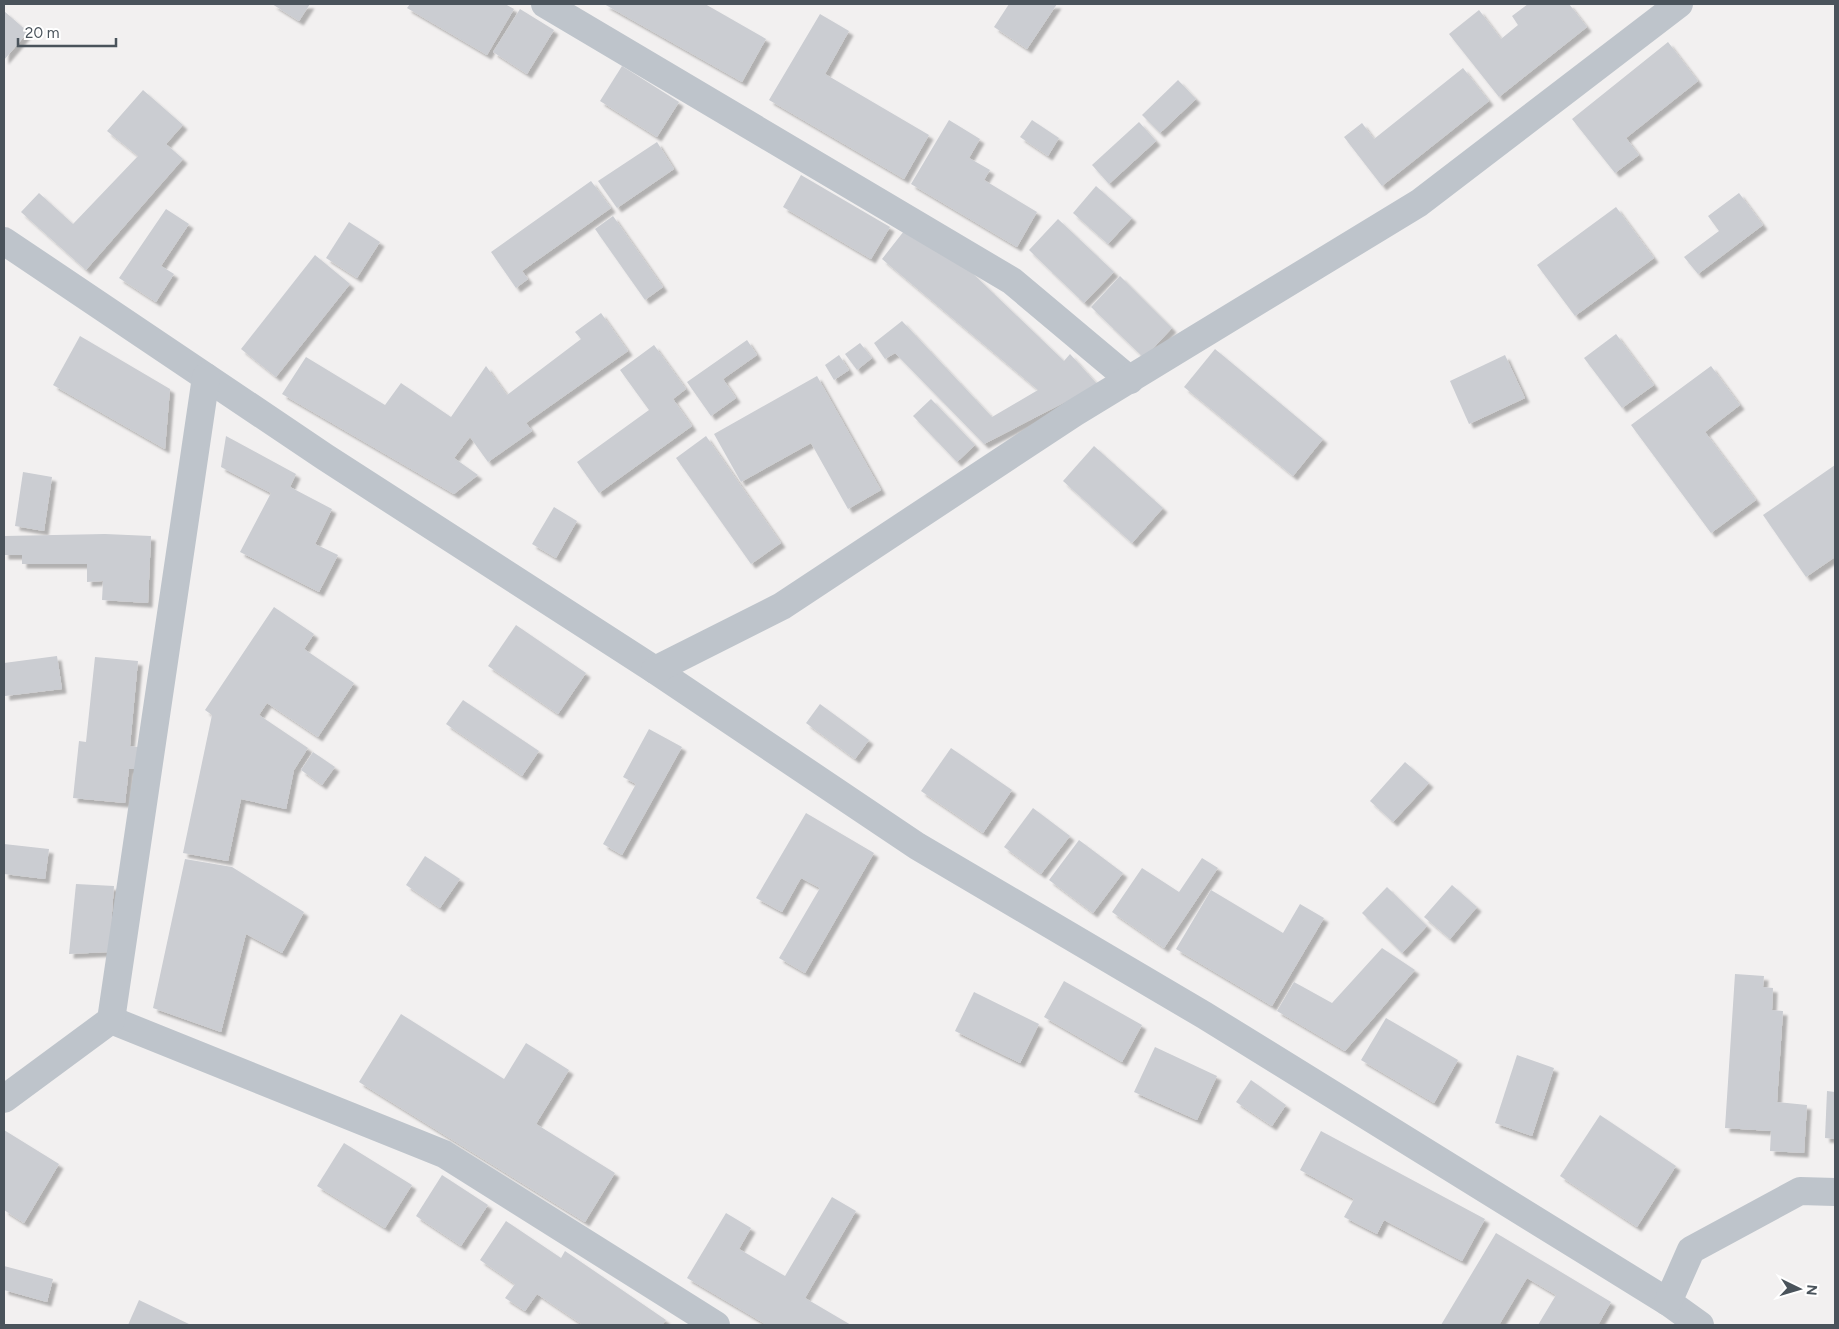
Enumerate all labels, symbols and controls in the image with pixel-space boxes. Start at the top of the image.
scale bar [18,15,115,47]
text: 20 m [25,24,59,42]
north arrow [1774,1264,1824,1314]
text: N [1803,1284,1820,1296]

